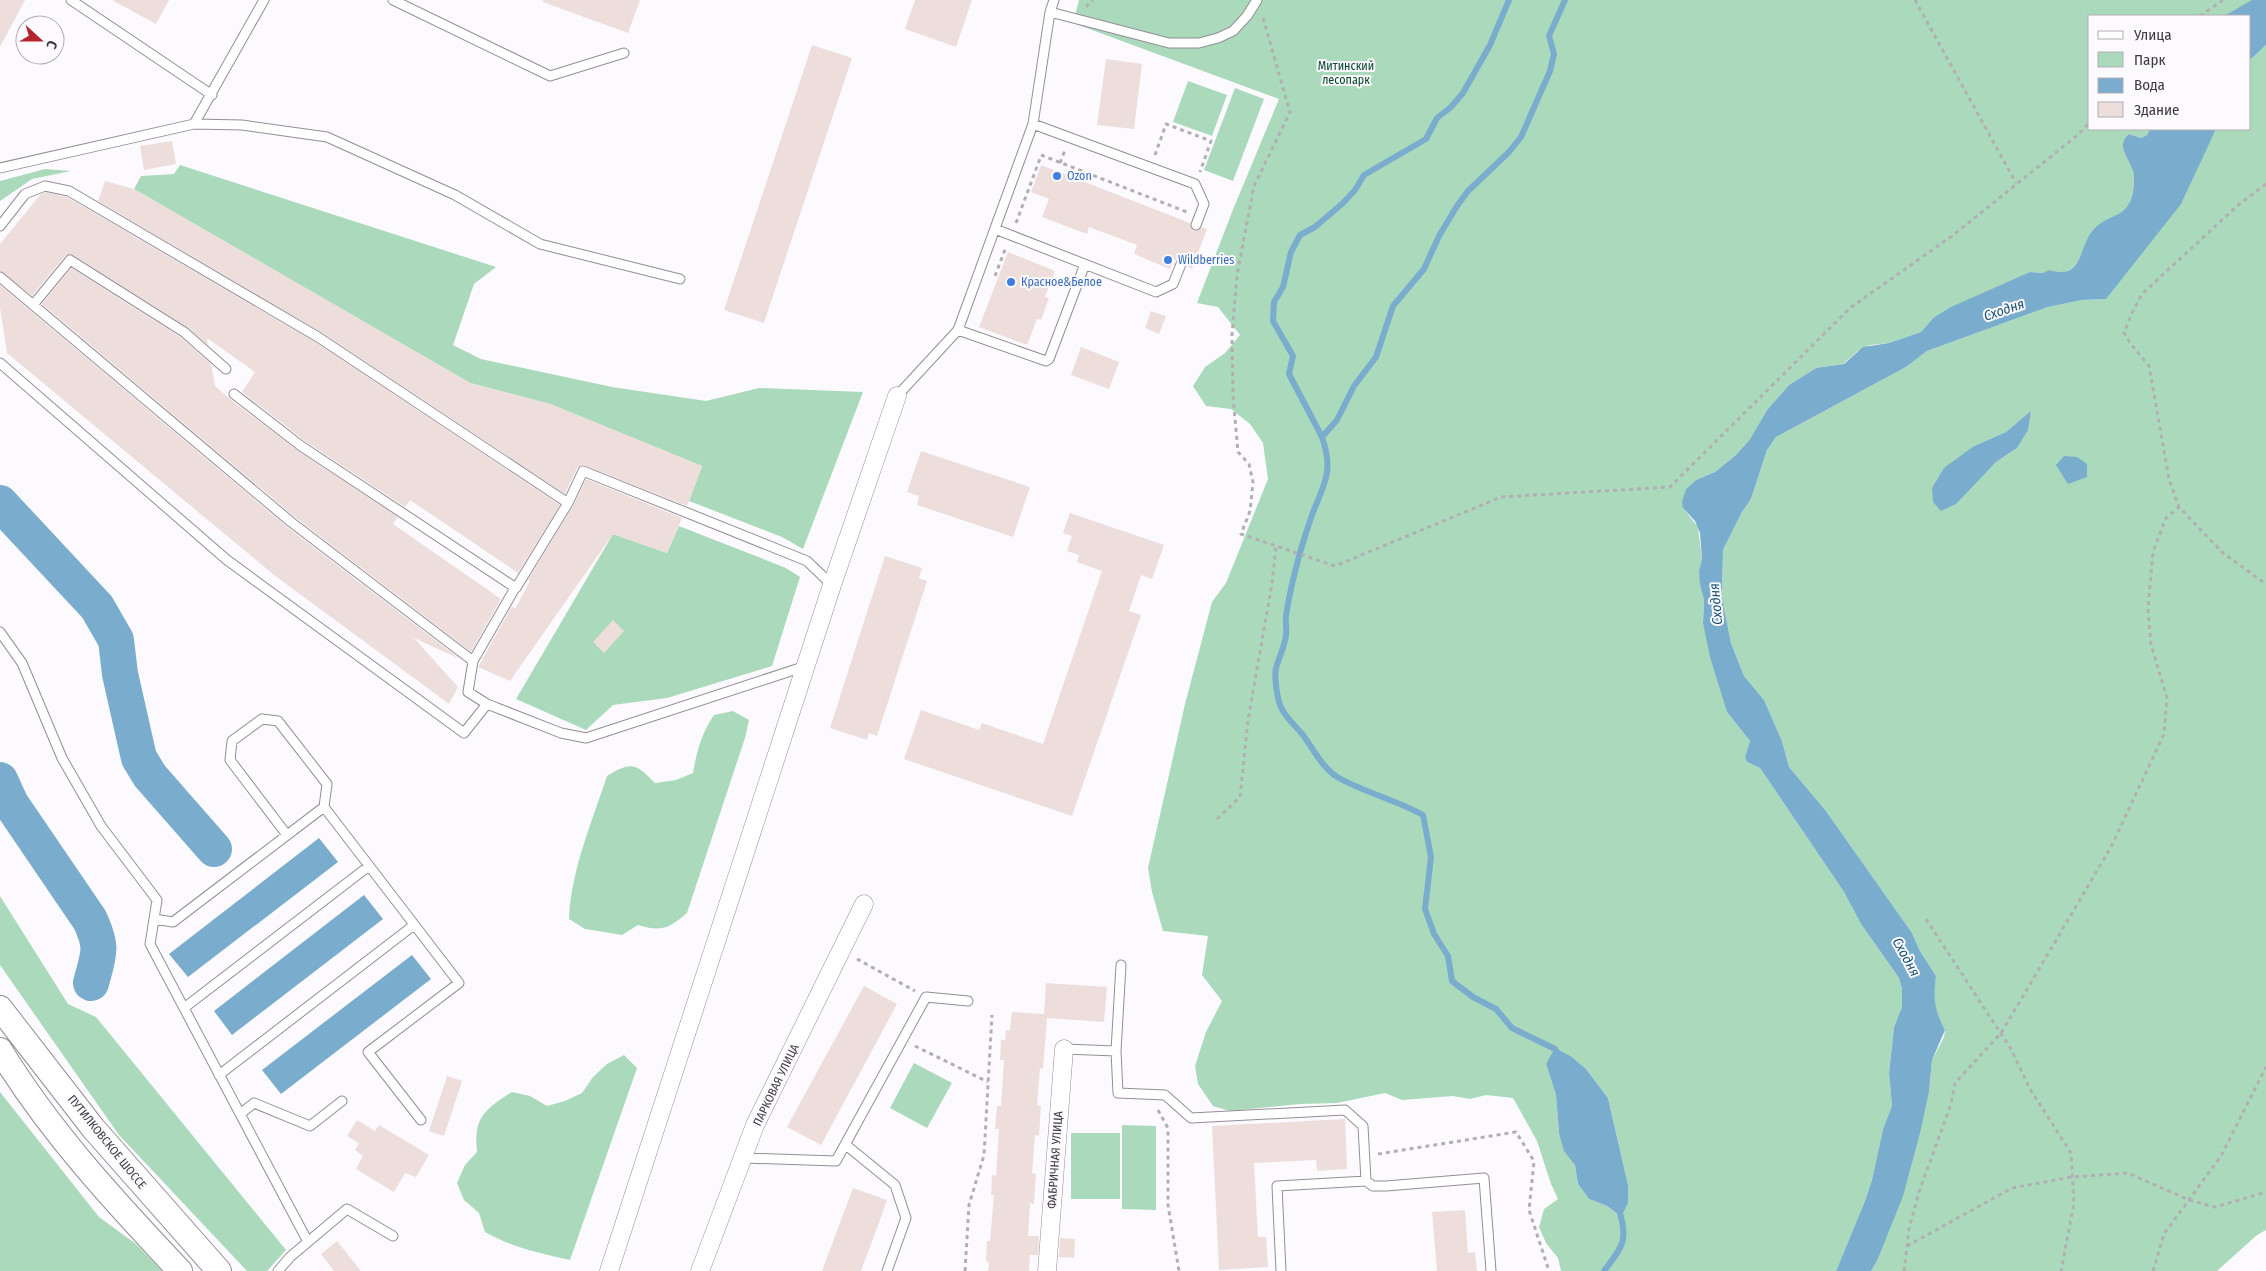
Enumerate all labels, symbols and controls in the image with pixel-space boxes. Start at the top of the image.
north arrow [15,15,65,65]
legend [2088,15,2251,130]
text: Улица [2133,26,2172,44]
text: С [42,38,61,52]
text: Парк [2134,51,2165,69]
park label: Митинский лесопарк [1318,59,1374,87]
text: Вода [2134,76,2165,94]
text: Здание [2134,101,2180,119]
place label: Ozon [1067,169,1092,183]
marker: Ozon [1051,170,1063,182]
place label: Wildberries [1178,253,1234,267]
marker: Wildberries [1162,254,1174,266]
place label: Красное&Белое [1021,275,1102,289]
marker: Красное&Белое [1005,276,1017,288]
water label: Сходня [1982,295,2027,325]
water label: Сходня [1706,582,1726,626]
water label: Сходня [1888,935,1924,979]
street label: ПАРКОВАЯ УЛИЦА [750,1041,802,1128]
street label: ПУТИЛКОВСКОЕ ШОССЕ [65,1092,149,1192]
street label: ФАБРИЧНАЯ УЛИЦА [1045,1110,1065,1209]

